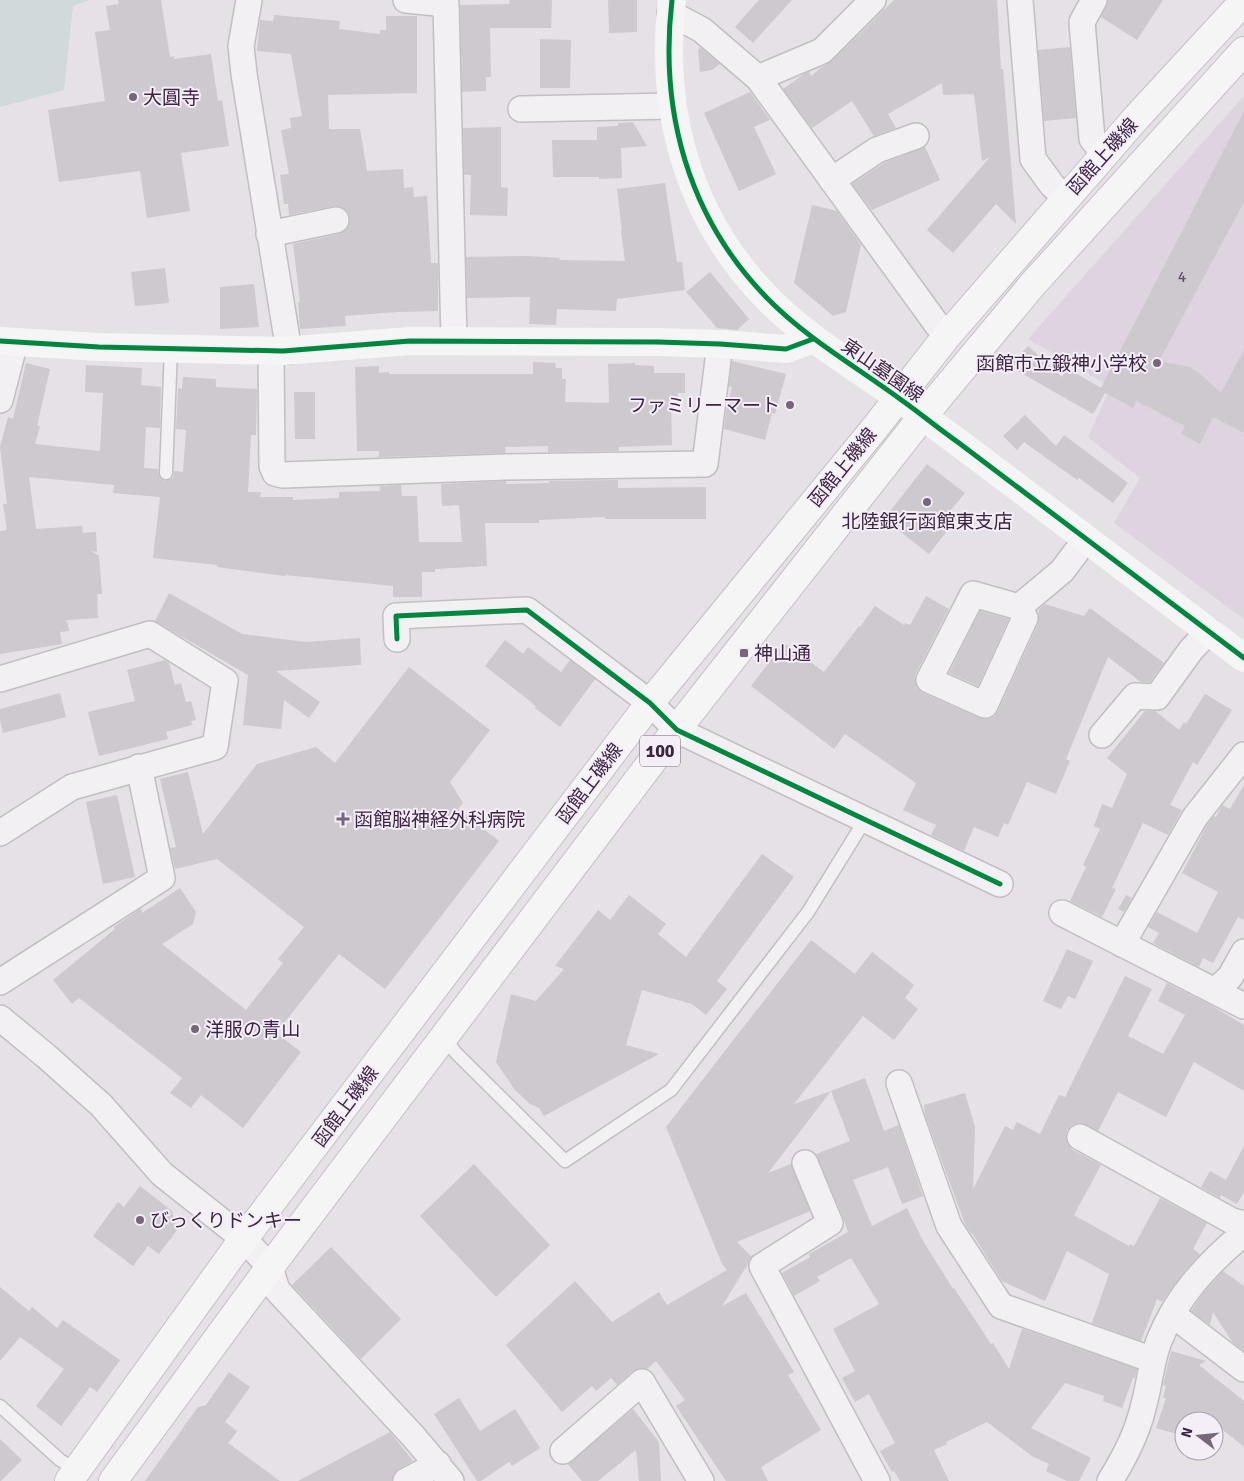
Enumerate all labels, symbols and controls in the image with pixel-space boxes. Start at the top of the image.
place label: 大圓寺 [143,86,200,110]
marker: 大圓寺 [127,91,139,103]
street label: 函館上磯線 [1062,113,1143,200]
house number: 4 [1178,267,1187,287]
street label: 東山墓園線 [837,334,928,408]
place label: 函館市立鍛神小学校 [976,352,1147,376]
marker: 函館市立鍛神小学校 [1151,357,1163,369]
place label: ファミリーマート [628,394,780,418]
marker: ファミリーマート [784,399,796,411]
street label: 函館上磯線 [804,423,882,512]
marker: 北陸銀行函館東支店 [921,496,933,508]
place label: 北陸銀行函館東支店 [841,510,1013,534]
place label: 神山通 [754,642,811,666]
marker: 神山通 [738,647,750,659]
road number: 100 [640,736,680,766]
street label: 函館上磯線 [552,738,628,829]
place label: 函館脳神経外科病院 [354,808,525,832]
marker: 函館脳神経外科病院 [336,812,350,826]
place label: 洋服の青山 [205,1018,300,1042]
marker: 洋服の青山 [189,1023,201,1035]
street label: 函館上磯線 [308,1061,384,1152]
place label: びっくりドンキー [150,1209,302,1233]
marker: びっくりドンキー [134,1214,146,1226]
north arrow [1174,1411,1224,1461]
text: N [1177,1426,1196,1440]

